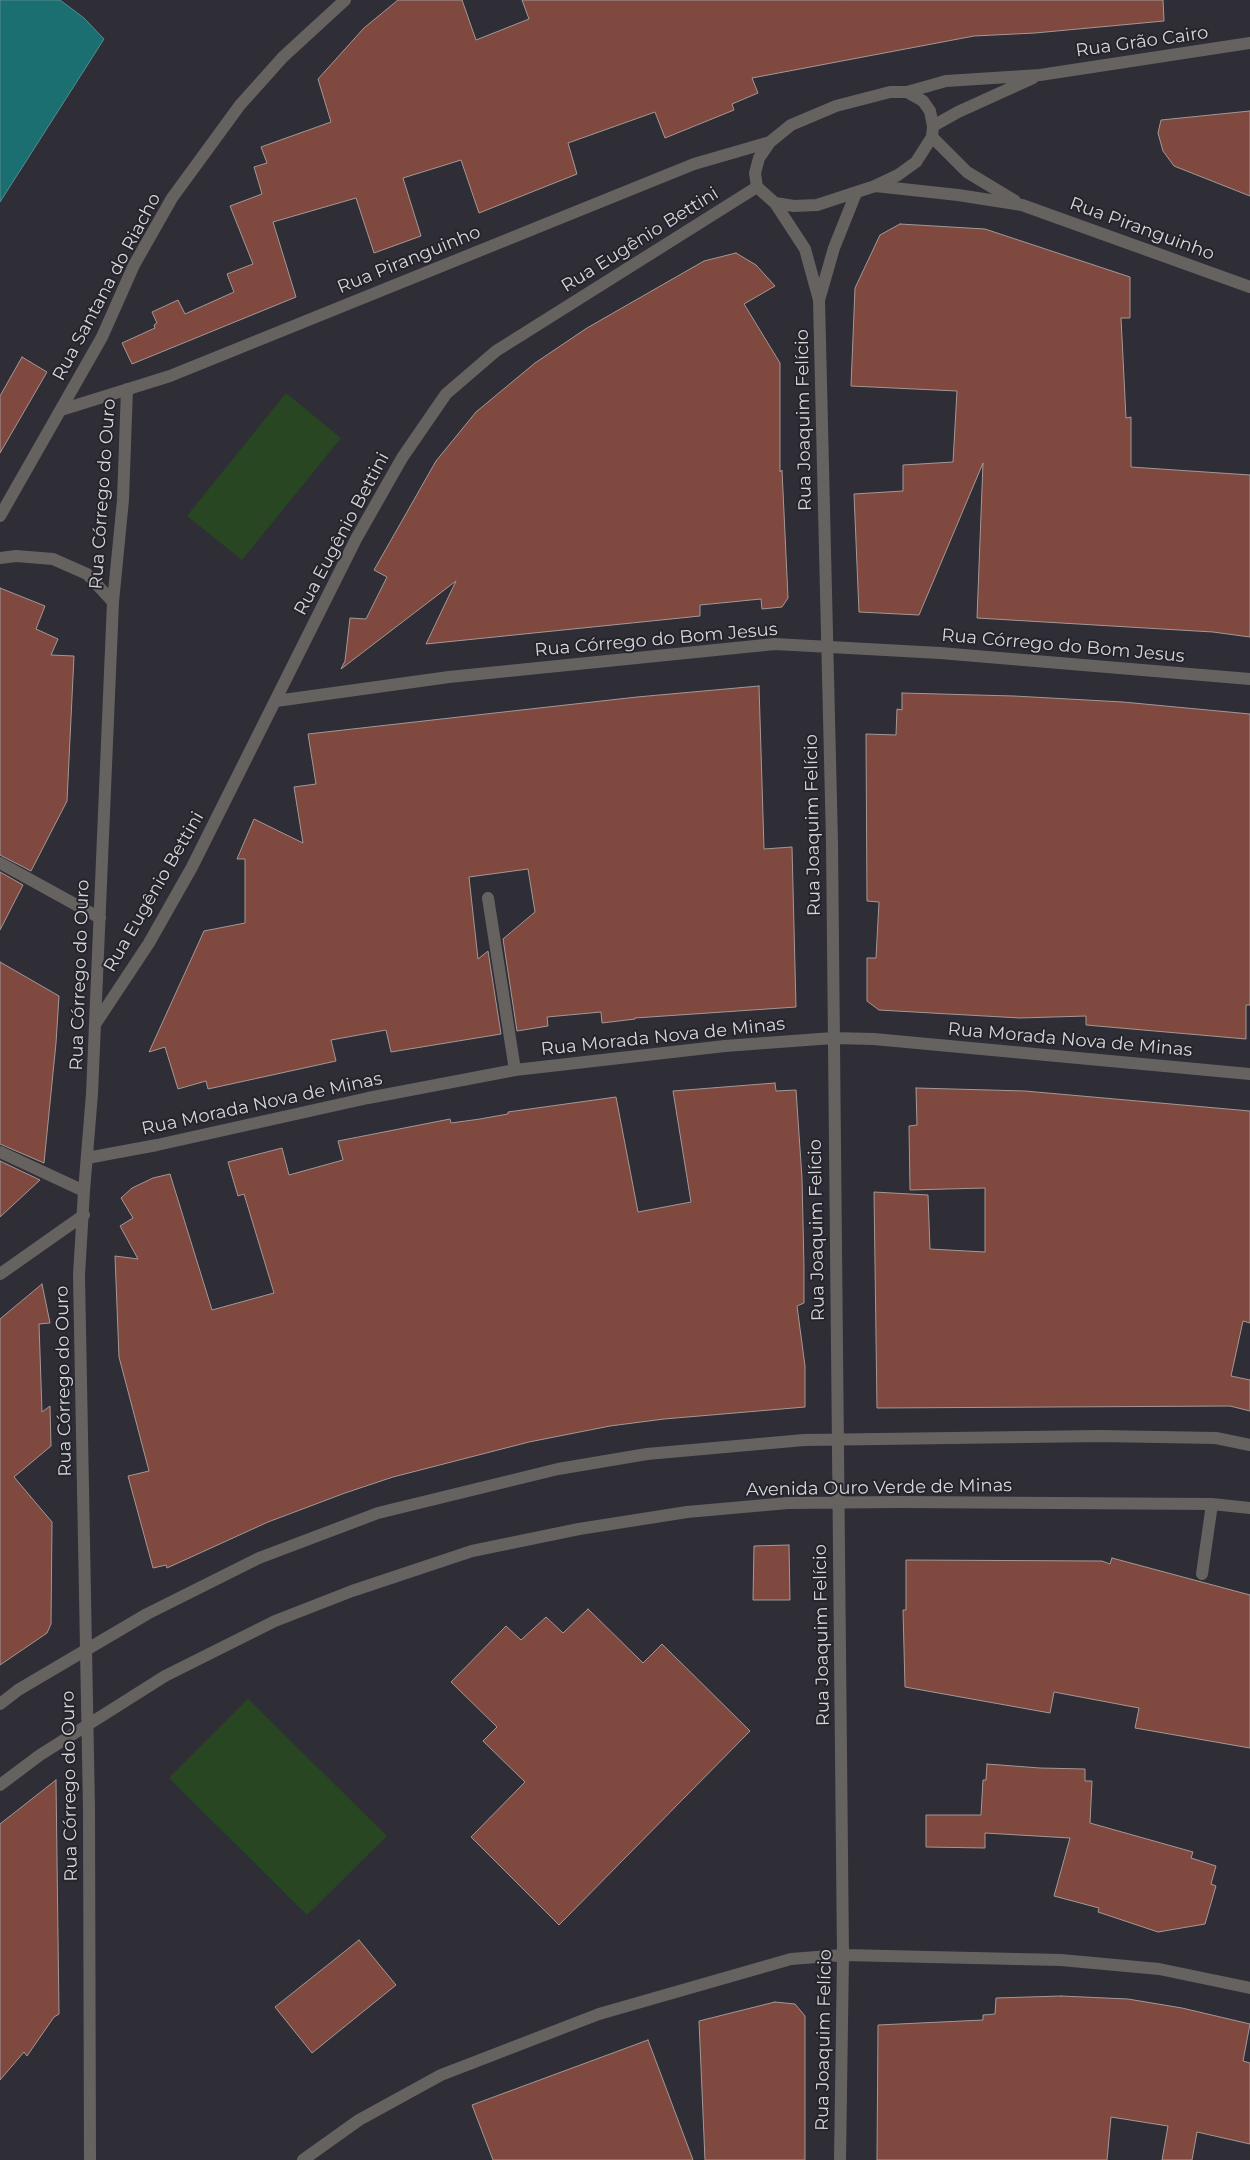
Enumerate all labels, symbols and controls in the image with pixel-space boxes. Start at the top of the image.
street label: Rua Grão Cairo [1074,22,1210,62]
street label: Rua Eugênio Bettini [557,183,723,297]
street label: Rua Santana do Riacho [48,189,166,385]
street label: Rua Piranguinho [1067,193,1217,265]
street label: Rua Piranguinho [334,221,484,299]
street label: Rua Joaquim Felício [792,329,816,511]
street label: Rua Córrego do Ouro [86,398,120,590]
street label: Rua Eugênio Bettini [290,449,394,619]
street label: Rua Córrego do Bom Jesus [534,619,778,661]
street label: Rua Córrego do Bom Jesus [941,625,1185,667]
street label: Rua Joaquim Felício [801,734,825,916]
street label: Rua Eugênio Bettini [99,808,209,976]
street label: Rua Córrego do Ouro [66,879,94,1071]
street label: Rua Morada Nova de Minas [540,1013,786,1061]
street label: Rua Morada Nova de Minas [947,1019,1193,1061]
street label: Rua Morada Nova de Minas [140,1068,384,1140]
street label: Rua Joaquim Felício [805,1139,829,1321]
street label: Rua Córrego do Ouro [52,1285,76,1477]
street label: Avenida Ouro Verde de Minas [746,1475,1012,1501]
street label: Rua Joaquim Felício [810,1544,834,1726]
street label: Rua Córrego do Ouro [58,1690,82,1882]
street label: Rua Joaquim Felício [812,1949,836,2131]

